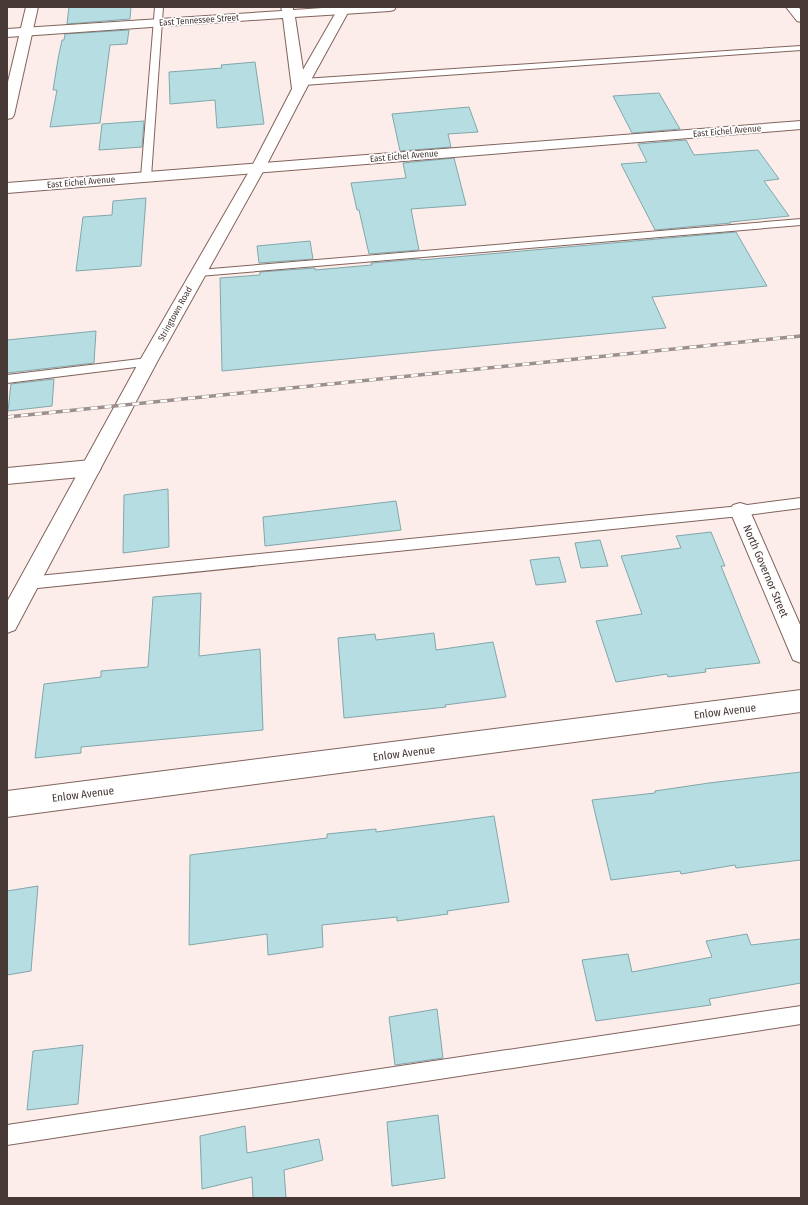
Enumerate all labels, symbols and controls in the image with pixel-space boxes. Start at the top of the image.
street label: East Tennessee Street [159,12,239,28]
street label: East Eichel Avenue [692,123,762,139]
street label: East Eichel Avenue [369,148,439,164]
street label: East Eichel Avenue [46,174,116,190]
street label: Stringtown Road [156,285,194,343]
street label: North Governor Street [740,523,791,620]
street label: Enlow Avenue [693,701,757,722]
street label: Enlow Avenue [372,743,436,764]
street label: Enlow Avenue [51,784,115,805]

